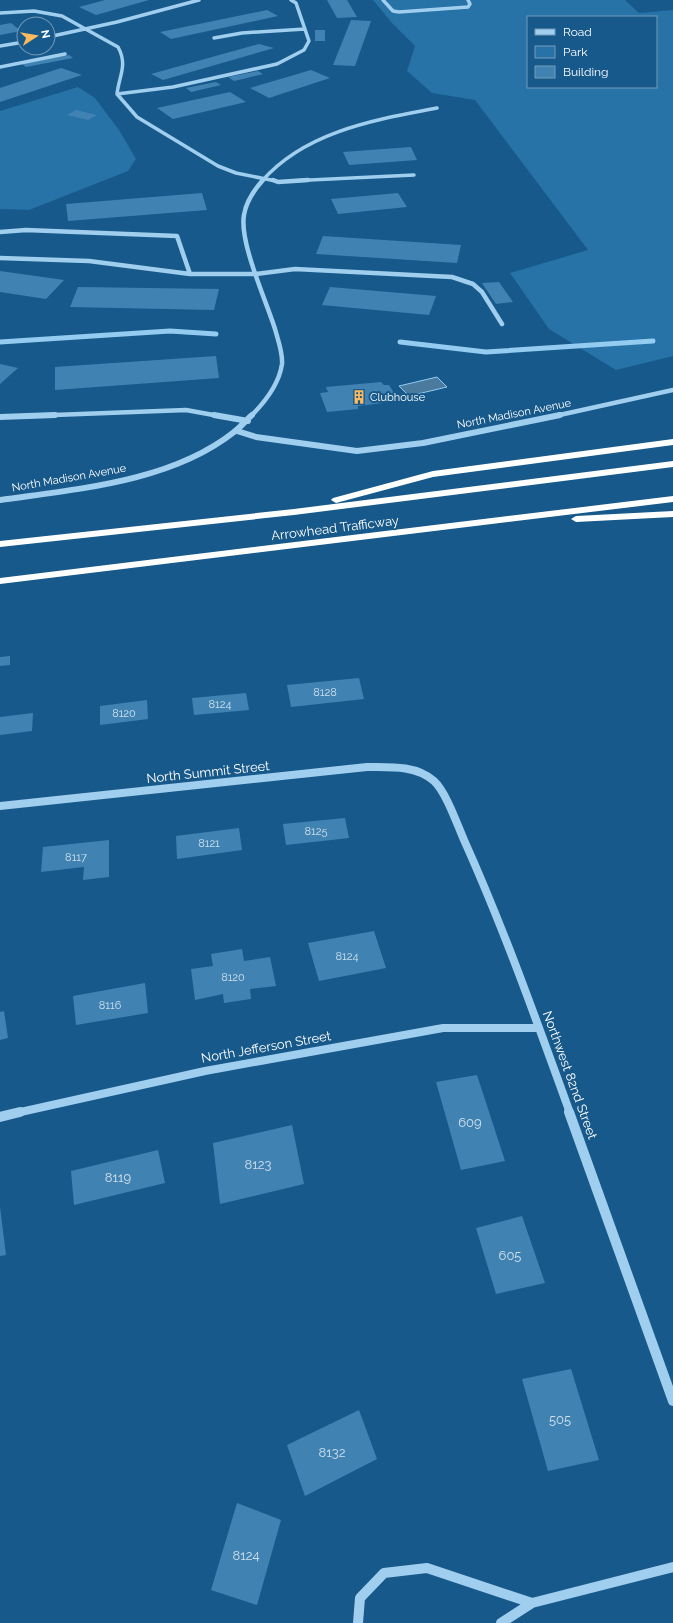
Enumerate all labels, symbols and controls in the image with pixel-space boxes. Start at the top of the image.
north arrow [16,16,56,56]
legend [527,16,657,88]
text: Road [563,25,592,39]
text: N [38,29,53,39]
text: Park [563,45,588,59]
text: Building [563,65,609,79]
building icon: Clubhouse [351,389,367,405]
place label: Clubhouse [370,391,426,404]
street label: North Madison Avenue [456,396,573,431]
street label: North Madison Avenue [11,461,128,494]
street label: Arrowhead Trafficway [270,513,400,543]
house number: 8128 [313,686,337,699]
house number: 8124 [209,698,231,711]
house number: 8120 [112,707,136,720]
street label: North Summit Street [146,758,271,786]
house number: 8125 [305,825,327,838]
house number: 8121 [198,837,220,850]
house number: 8117 [65,851,87,864]
house number: 8124 [336,950,358,963]
house number: 8120 [221,971,245,984]
house number: 8116 [99,999,122,1012]
street label: Northwest 82nd Street [540,1009,600,1142]
street label: North Jefferson Street [200,1028,333,1066]
house number: 609 [458,1115,482,1130]
house number: 8123 [245,1157,272,1172]
house number: 8119 [105,1170,132,1185]
house number: 605 [499,1248,521,1263]
house number: 505 [549,1412,571,1427]
house number: 8132 [319,1445,346,1460]
house number: 8124 [232,1548,260,1563]

